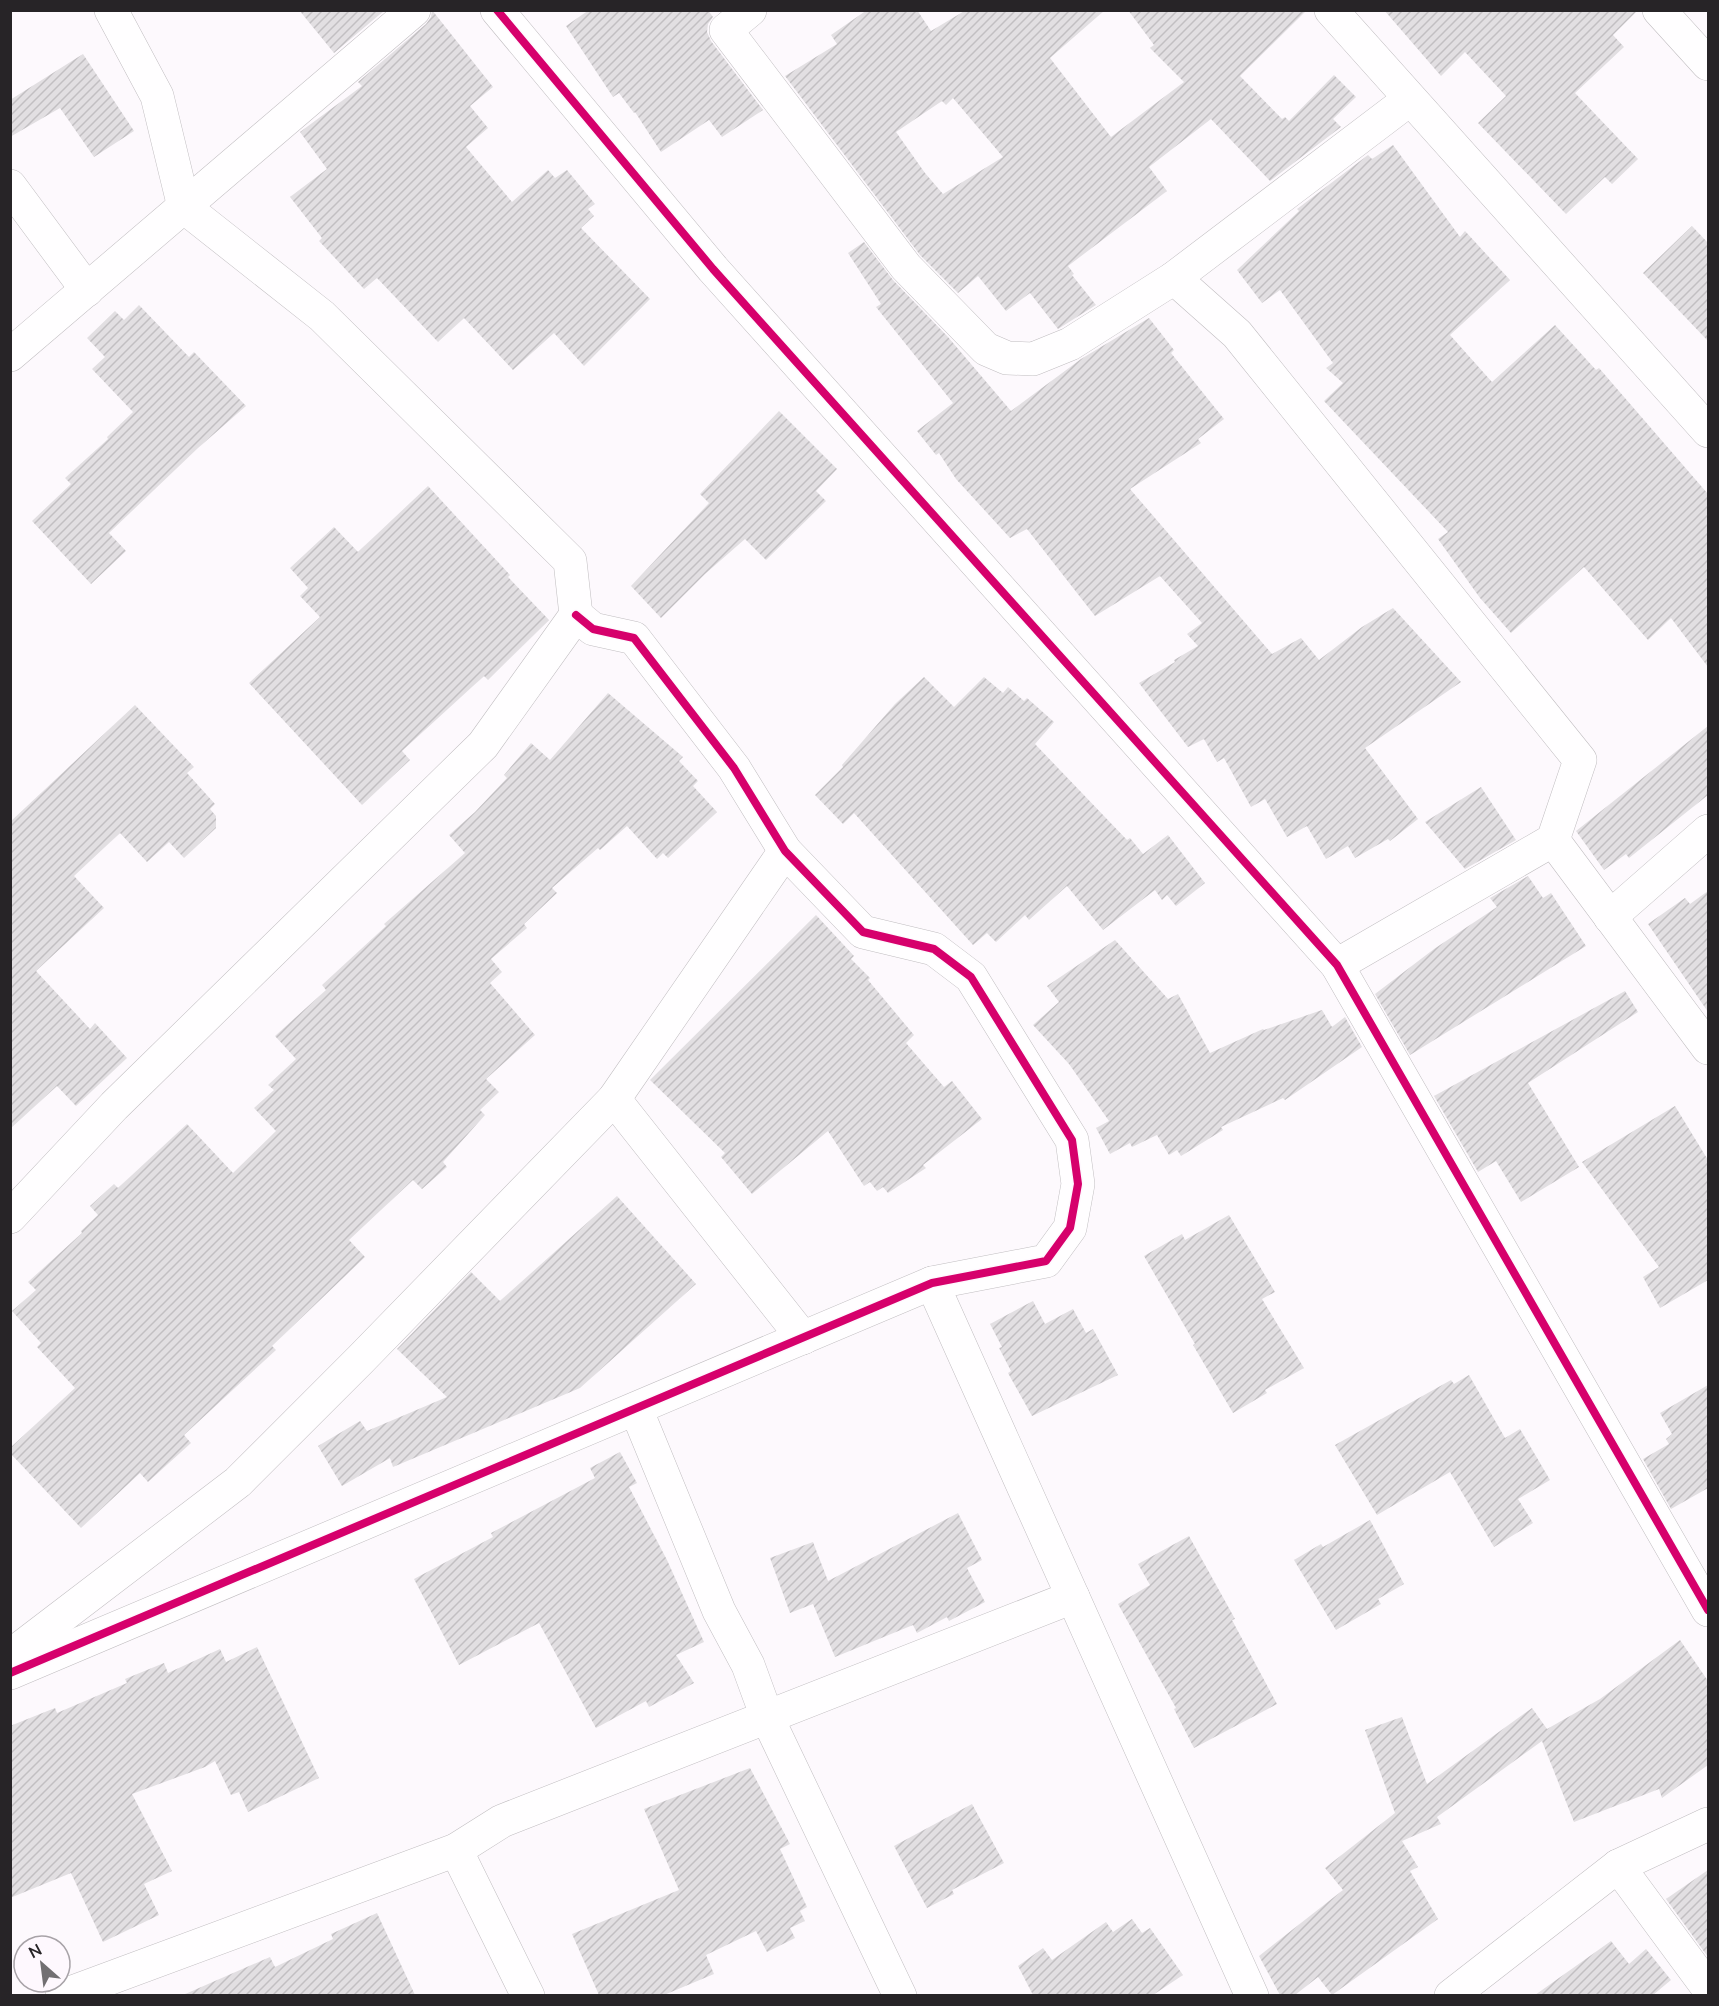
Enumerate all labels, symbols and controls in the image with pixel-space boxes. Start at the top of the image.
north arrow [12,1934,72,1994]
text: N [25,1939,46,1964]

